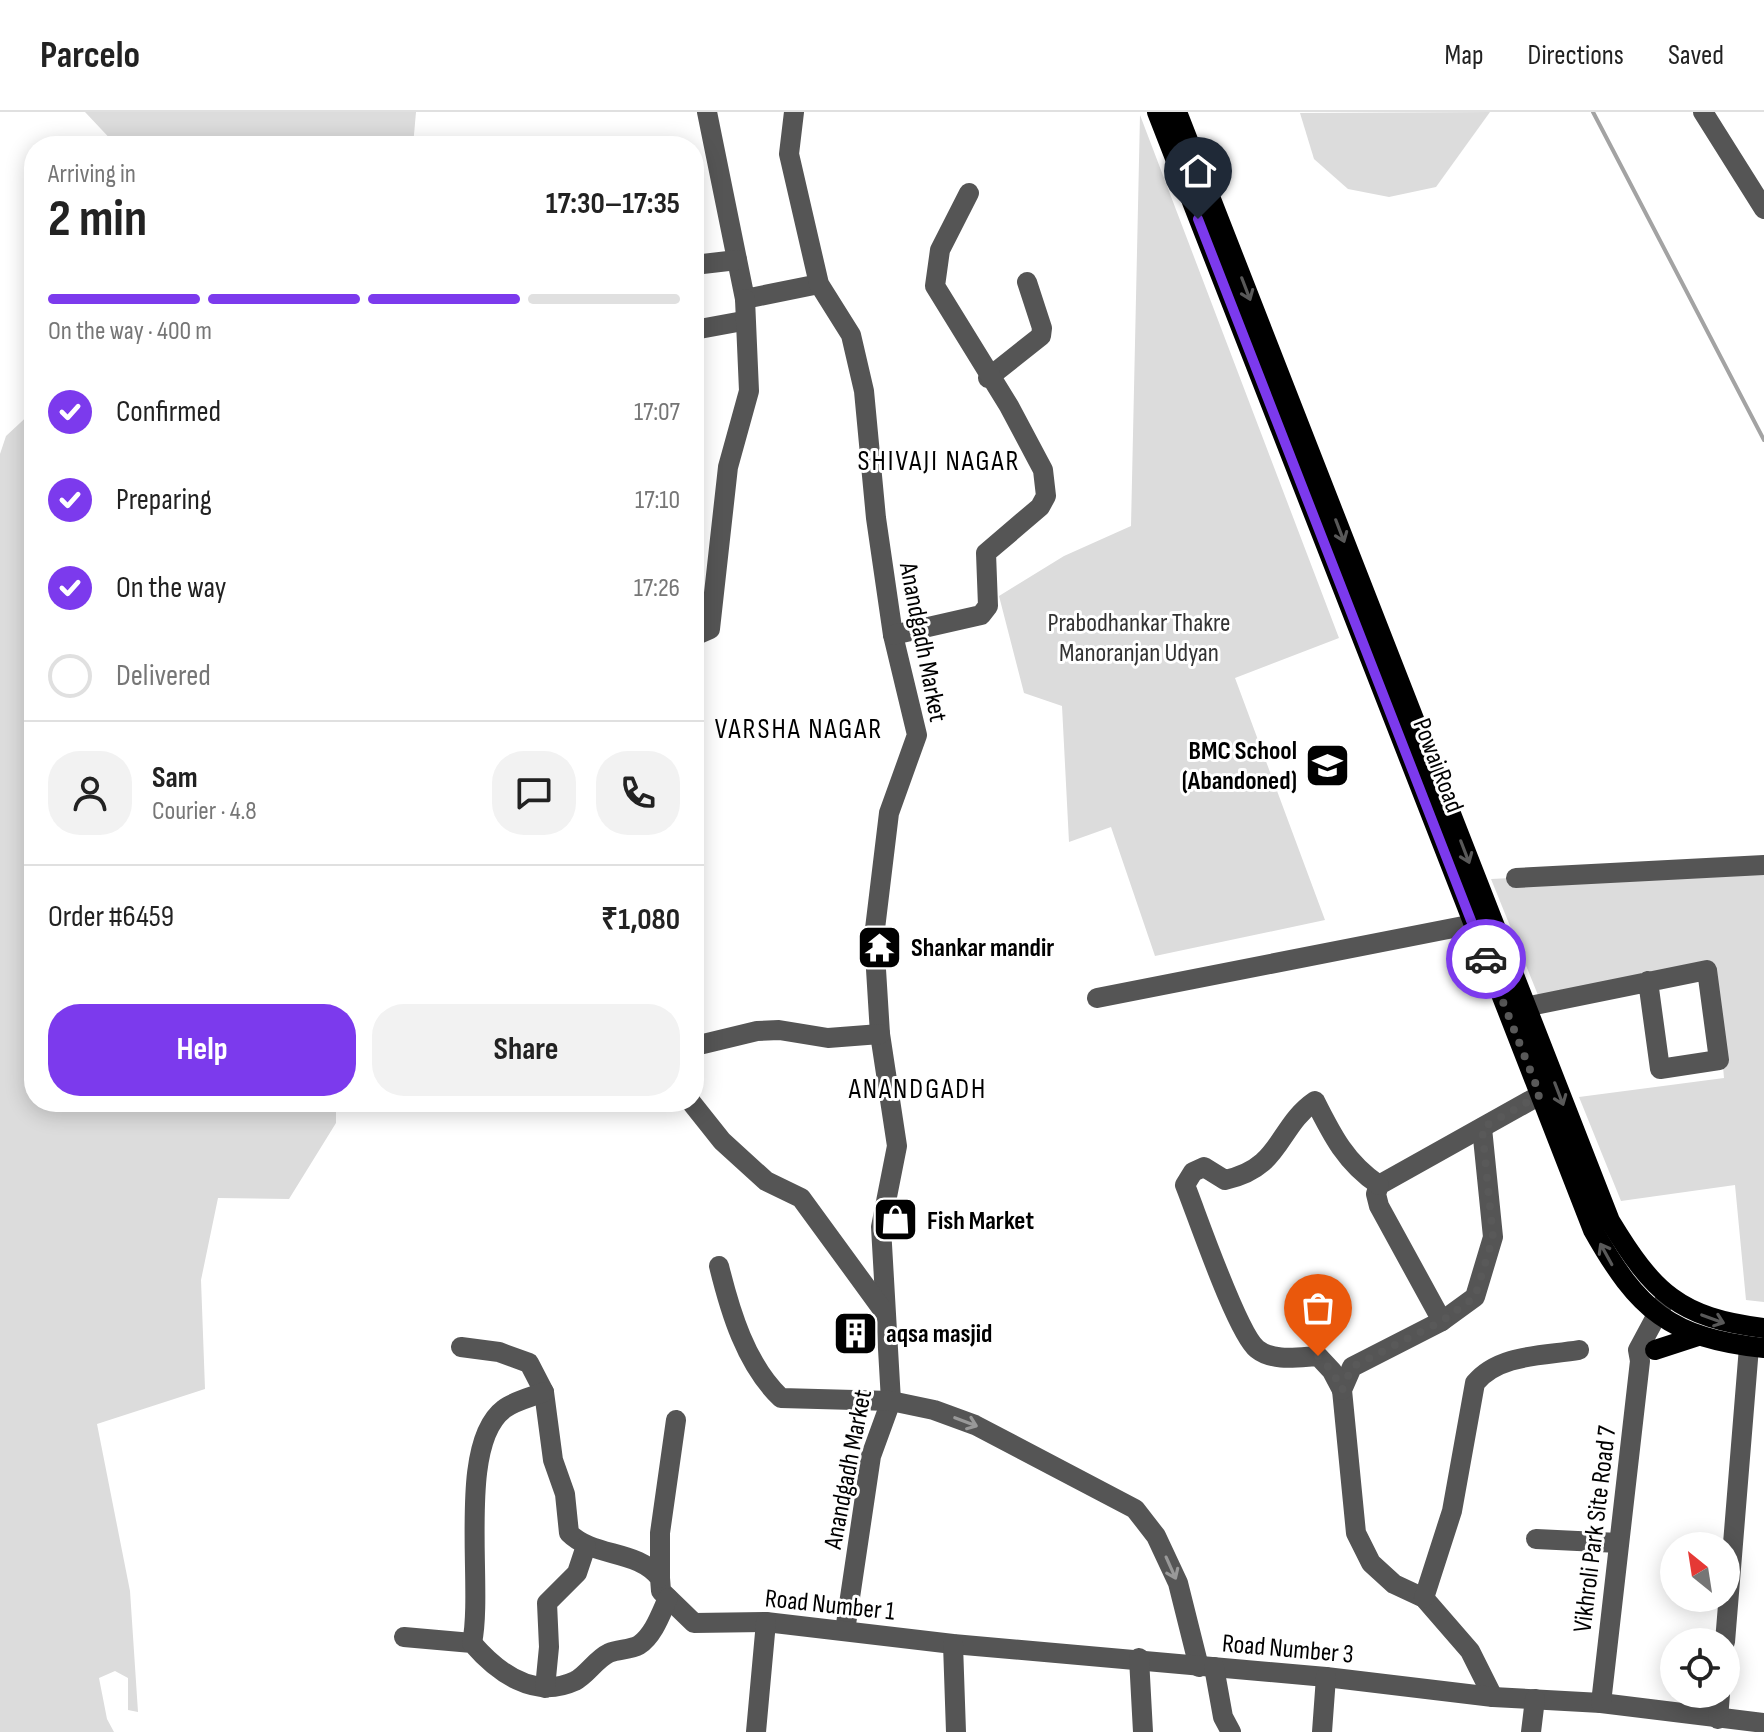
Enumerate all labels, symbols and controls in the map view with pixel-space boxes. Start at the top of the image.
text: Parcelo [40,33,140,78]
text: Map [1445,39,1484,72]
text: Directions [1528,39,1624,72]
text: Saved [1668,39,1724,72]
pin [1164,137,1232,219]
icon: home [1176,149,1220,193]
text: Arriving in [48,159,136,190]
text: 17:30–17:35 [546,186,680,222]
text: 2 min [48,188,147,251]
one-way arrow [1239,276,1254,301]
text: On the way · 400 m [48,316,212,347]
icon: check [48,390,92,434]
text: Confirmed [116,394,221,430]
text: 17:07 [634,397,680,428]
district label: SHIVAJI NAGAR [858,445,1020,478]
icon: check [48,478,92,522]
text: Preparing [116,482,212,518]
text: 17:10 [635,485,680,516]
one-way arrow [1334,518,1348,543]
street label: Anandgadh Market [892,559,953,725]
icon: check [48,566,92,610]
text: On the way [116,570,226,606]
text: 17:26 [634,573,680,604]
park label: Prabodhankar Thakre Manoranjan Udyan [1047,608,1231,669]
text: Delivered [116,658,211,694]
district label: VARSHA NAGAR [715,713,883,746]
street label: Powai Road [1406,714,1470,817]
place label: BMC School (Abandoned) [1182,736,1297,797]
school or university icon: BMC School (Abandoned) [1304,741,1352,789]
button: person [48,751,132,835]
button: chat [492,751,576,835]
button: phone [596,751,680,835]
text: Sam [152,760,198,796]
text: Courier · 4.8 [152,796,257,827]
one-way arrow [1459,839,1473,864]
text: Order #6459 [48,899,174,935]
text: ₹1,080 [601,902,680,938]
courier [1446,919,1526,999]
temple icon: Shankar mandir [856,923,904,971]
place label: Shankar mandir [911,933,1054,964]
icon: car [1464,937,1508,981]
button: Help [48,1004,356,1096]
button: Share [372,1004,680,1096]
district label: ANANDGADH [848,1073,987,1106]
one-way arrow [1553,1081,1567,1106]
shop icon: Fish Market [872,1196,920,1244]
place label: Fish Market [927,1206,1034,1237]
one-way arrow [1598,1243,1614,1266]
pin [1284,1274,1352,1356]
icon: bag [1296,1286,1340,1330]
building icon: aqsa masjid [831,1309,879,1357]
one-way arrow [1700,1313,1725,1327]
place label: aqsa masjid [886,1319,992,1350]
street label: Anandgadh Market [818,1387,879,1553]
one-way arrow [953,1416,978,1430]
street label: Vikhroli Park Site Road 7 [1567,1423,1624,1634]
north arrow [1660,1532,1740,1612]
map controls [1660,1532,1740,1708]
one-way arrow [1164,1556,1179,1580]
street label: Road Number 1 [763,1583,896,1628]
street label: Road Number 3 [1221,1628,1355,1671]
button: locate [1660,1628,1740,1708]

